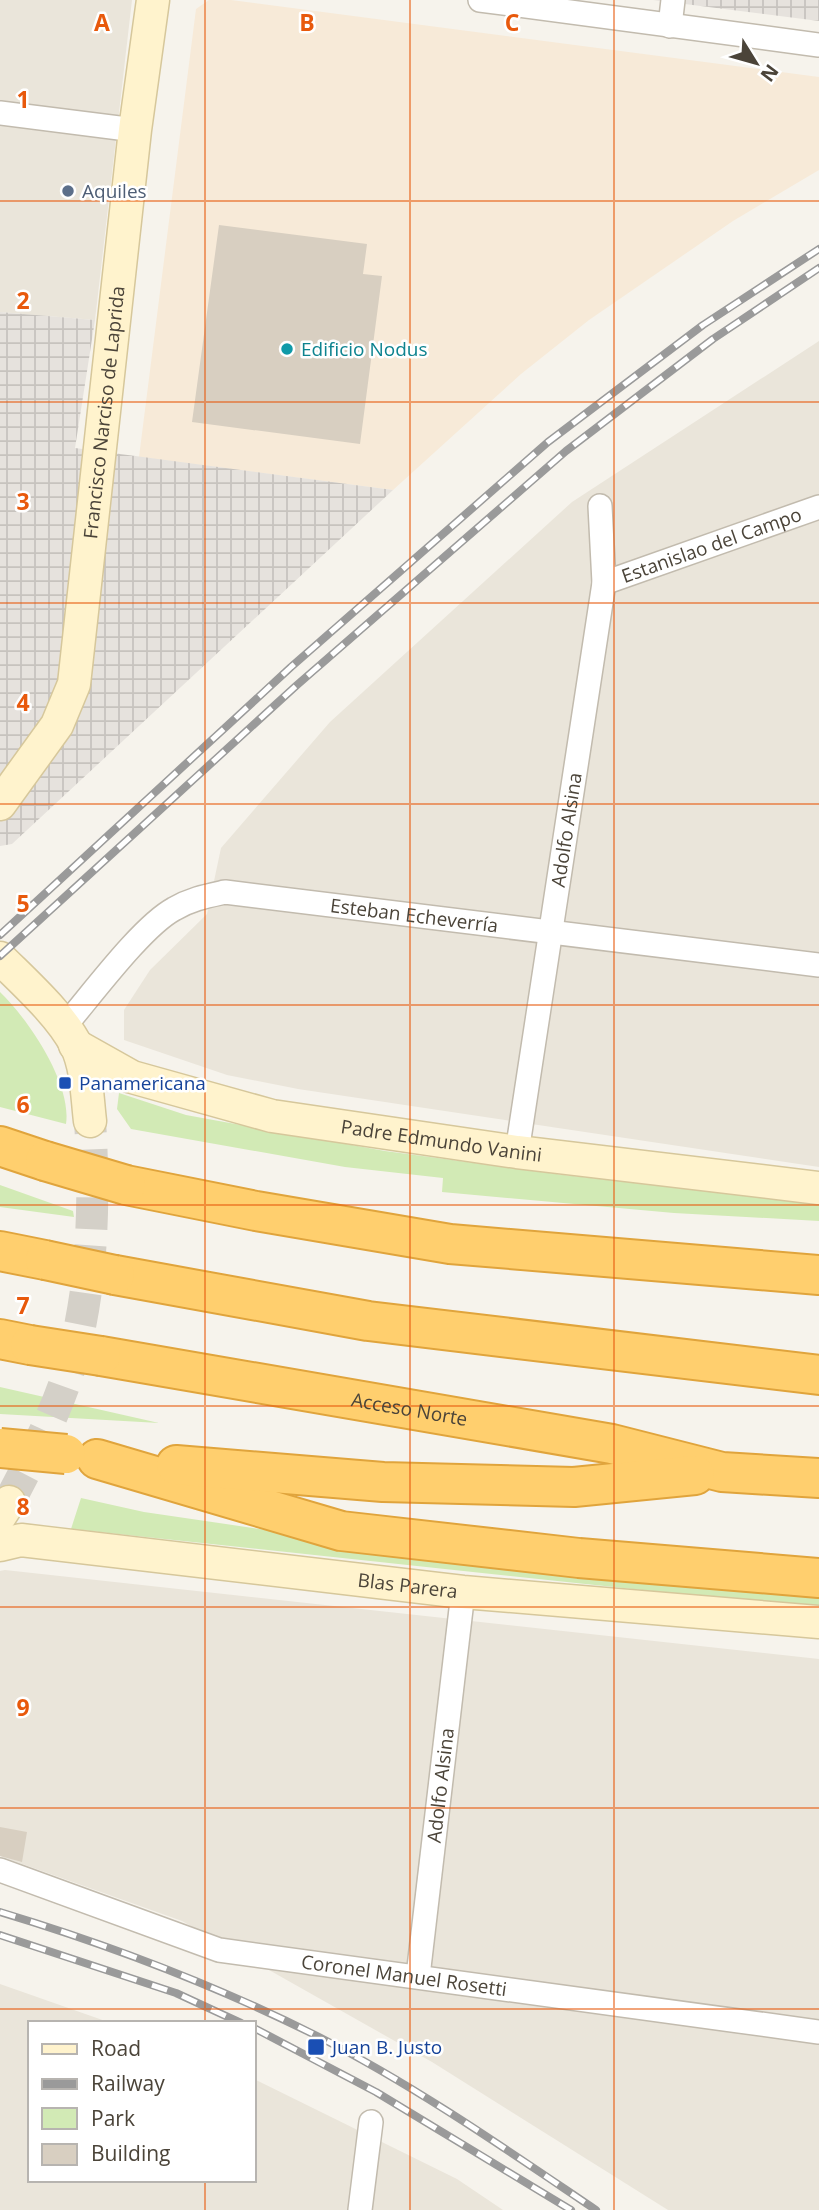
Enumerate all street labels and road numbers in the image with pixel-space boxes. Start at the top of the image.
street label: Francisco Narciso de Laprida [77,285,131,540]
street label: Estanislao del Campo [618,501,805,589]
street label: Adolfo Alsina [545,771,588,889]
street label: Esteban Echeverría [329,892,500,938]
street label: Padre Edmundo Vanini [339,1113,543,1168]
street label: Acceso Norte [349,1386,469,1432]
street label: Blas Parera [356,1567,459,1604]
street label: Adolfo Alsina [421,1726,460,1844]
street label: Coronel Manuel Rosetti [300,1948,509,2002]

